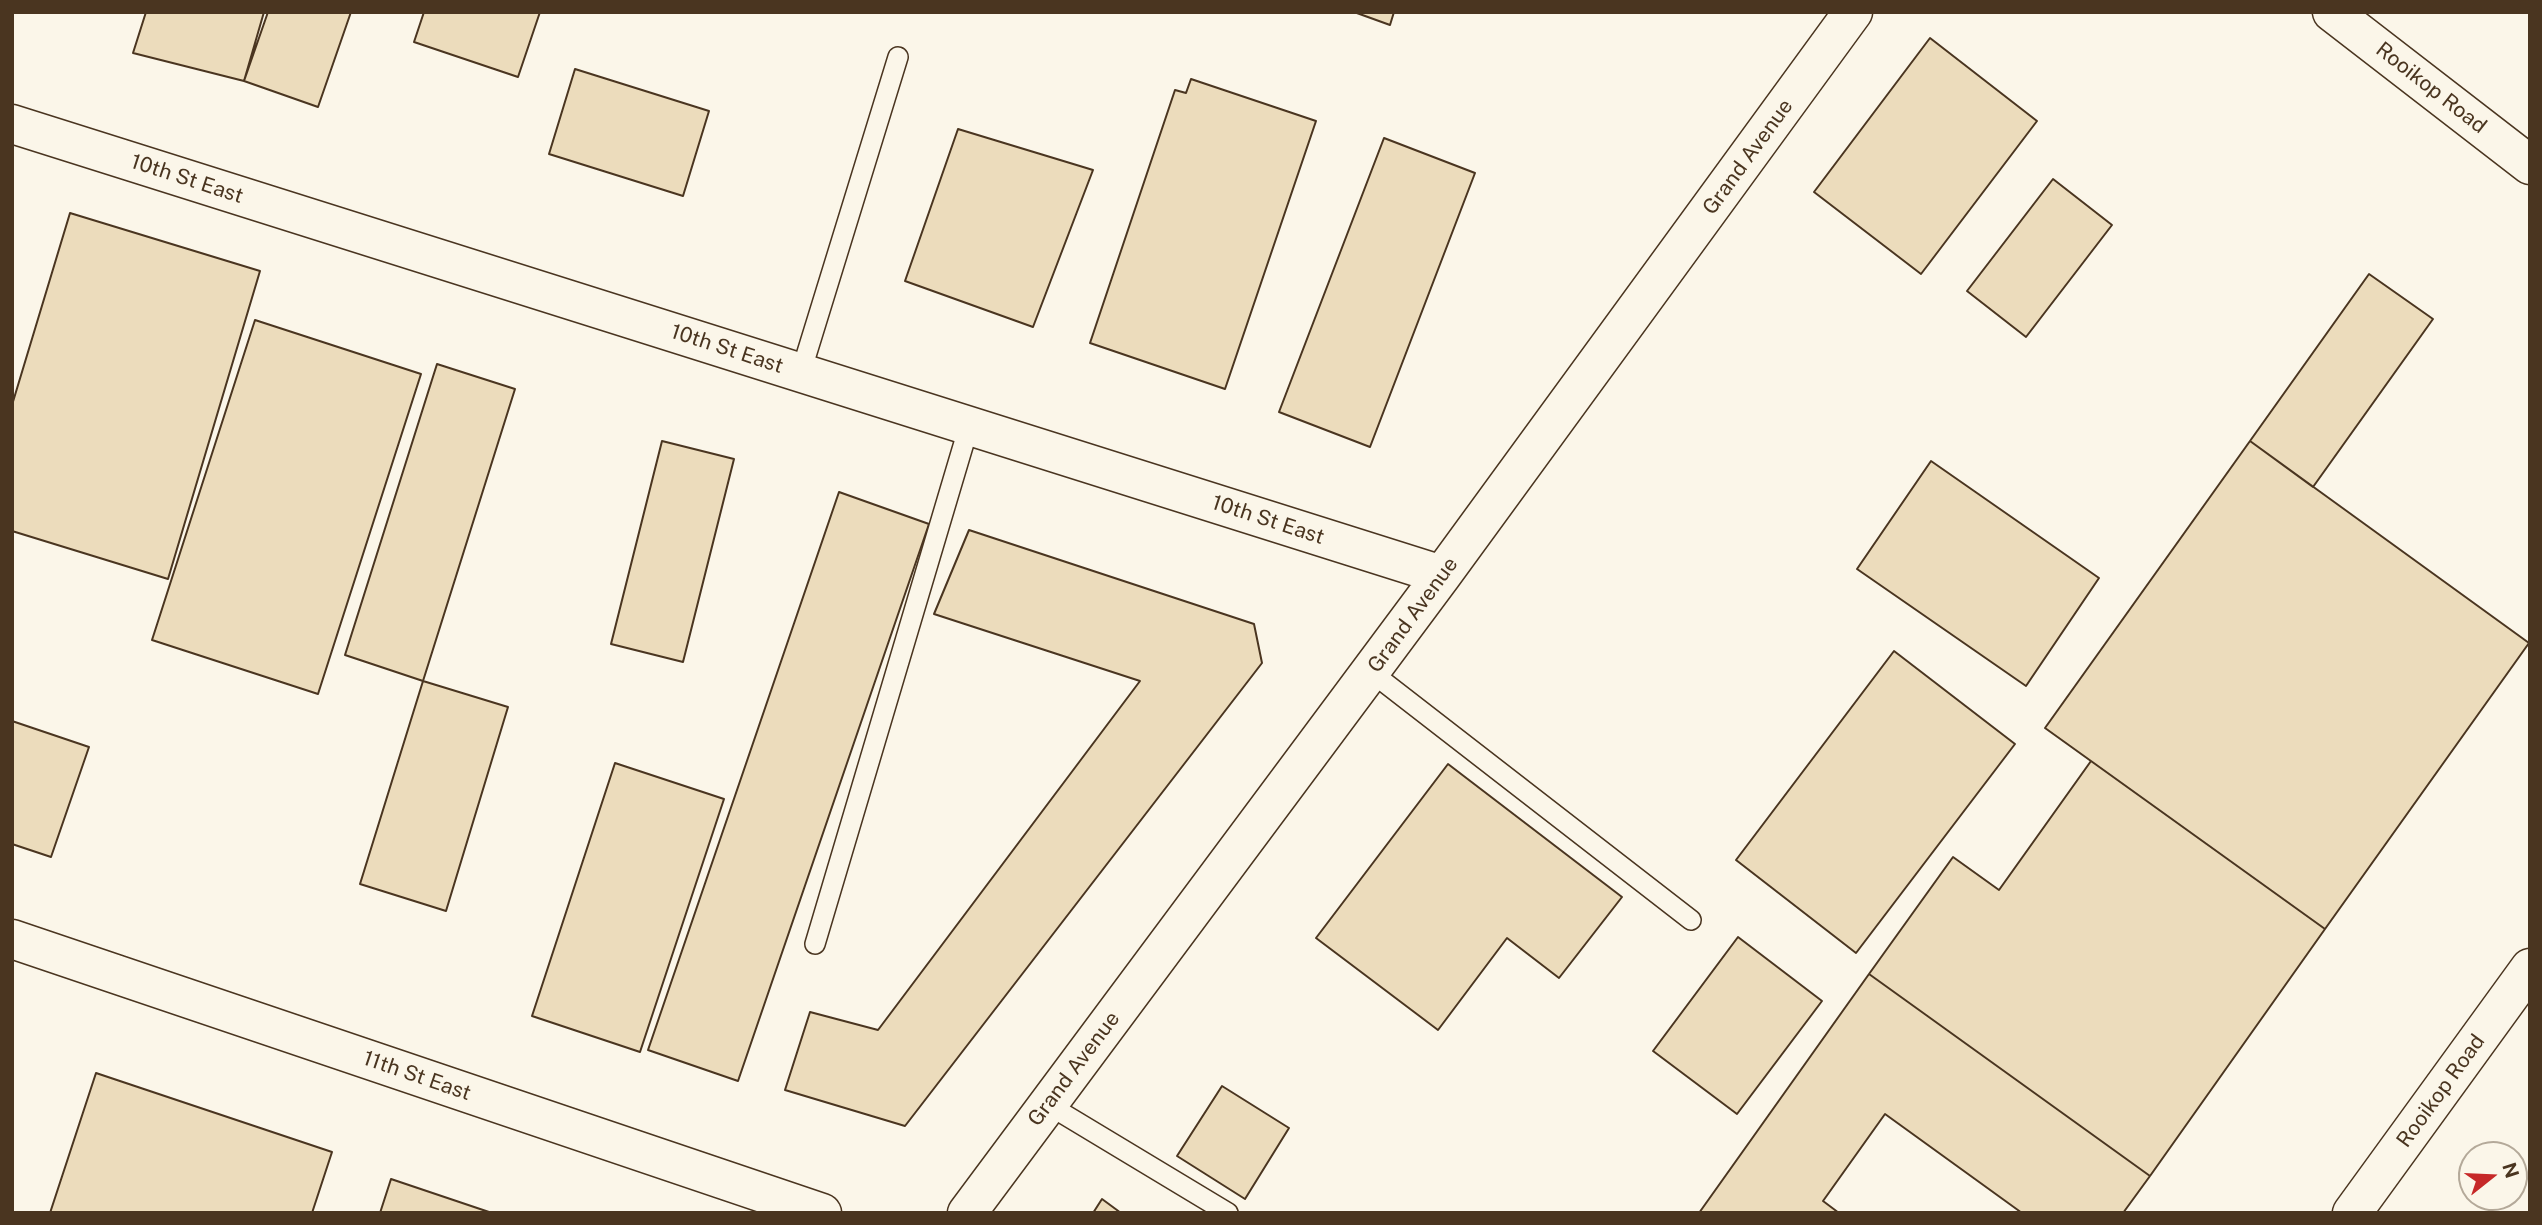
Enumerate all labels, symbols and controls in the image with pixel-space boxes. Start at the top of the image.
street label: Rooikop Road [2371,37,2491,139]
street label: Grand Avenue [1698,94,1798,220]
street label: 10th St East [128,149,246,209]
street label: 10th St East [668,319,786,379]
street label: 10th St East [1209,490,1327,550]
street label: Grand Avenue [1363,552,1463,678]
street label: Grand Avenue [1023,1007,1125,1131]
street label: Rooikop Road [2392,1030,2490,1152]
street label: 11th St East [360,1046,474,1106]
north arrow [2458,1141,2528,1211]
text: N [2498,1160,2524,1181]

